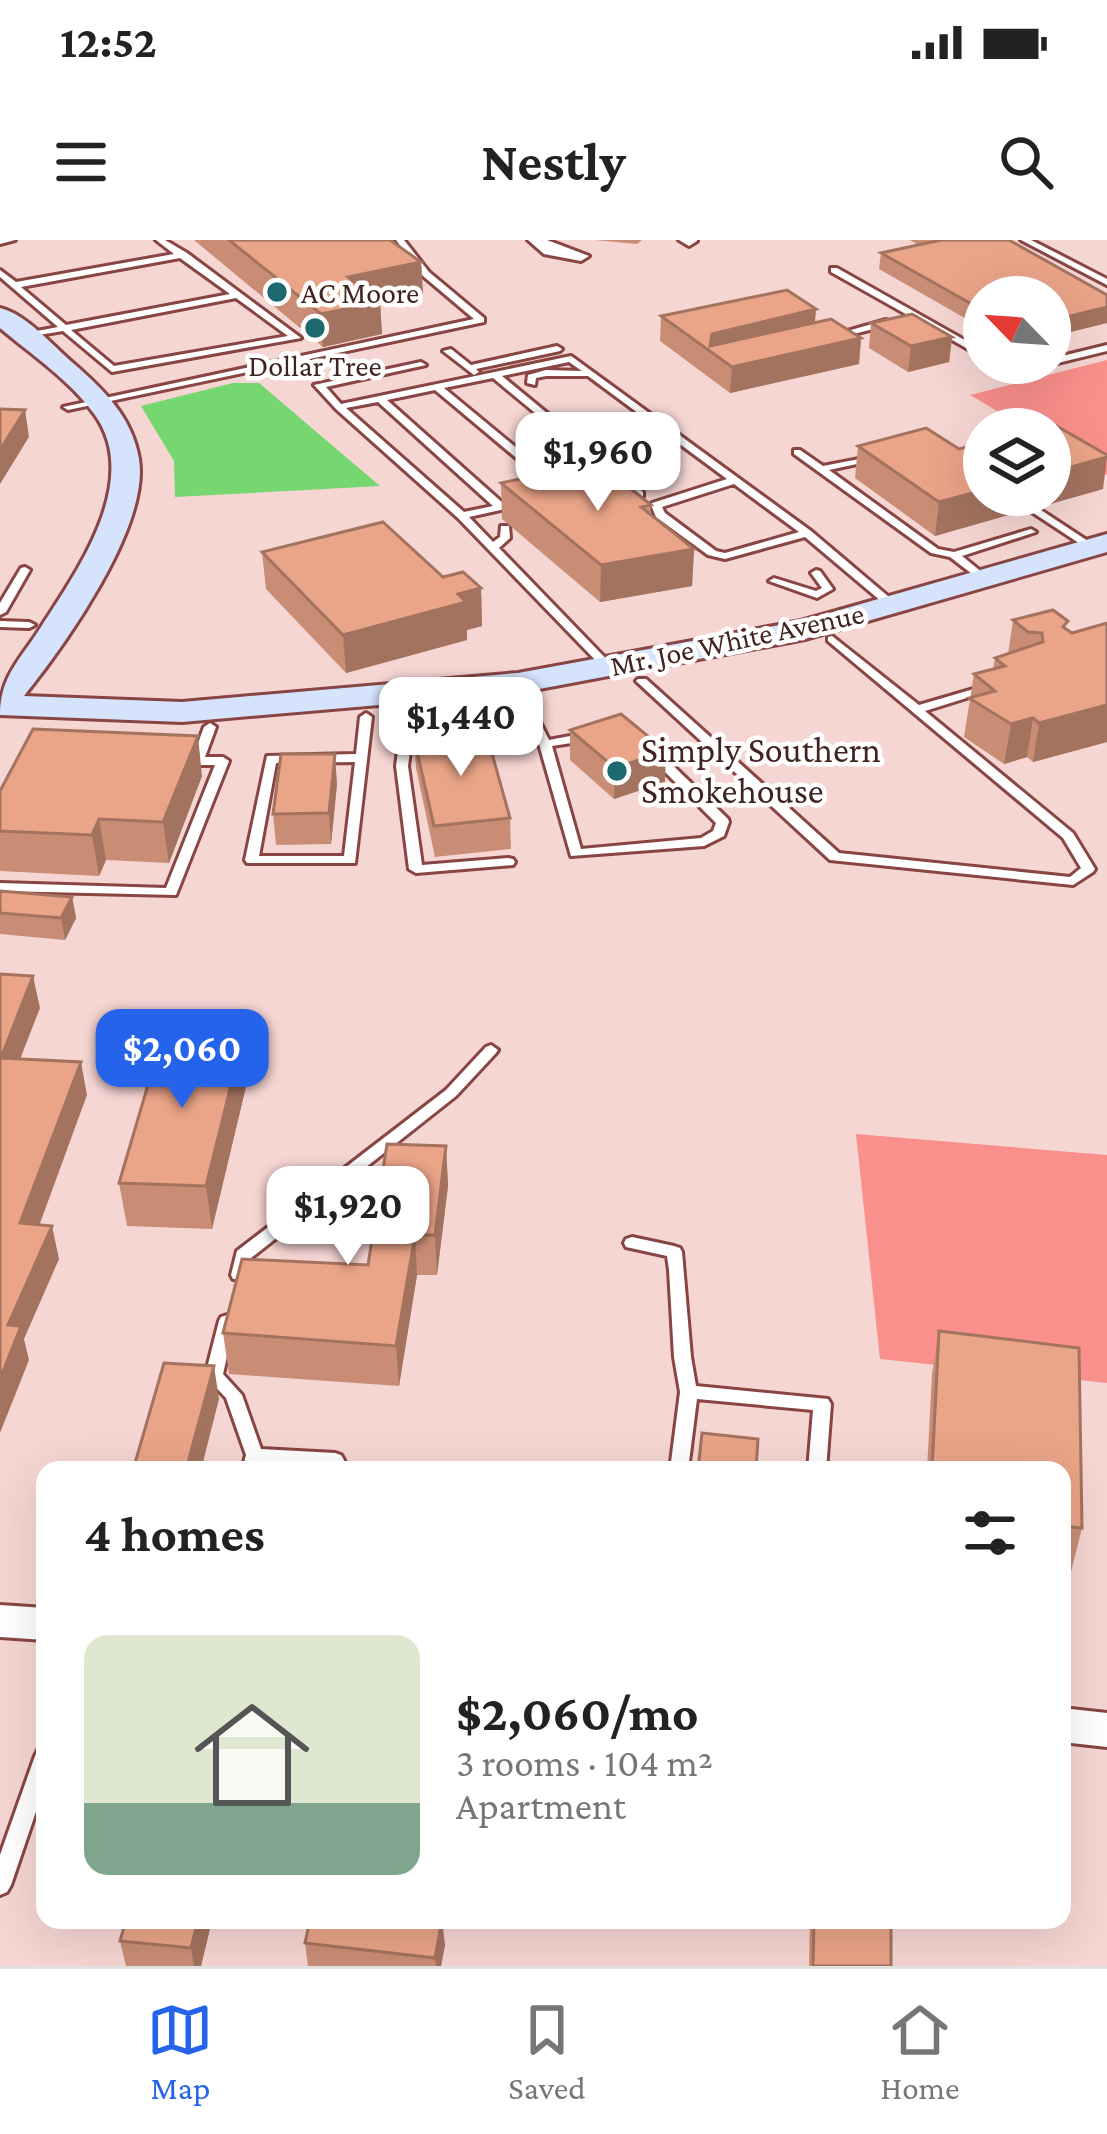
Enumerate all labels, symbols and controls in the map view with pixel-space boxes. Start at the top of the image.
text: 12:52 [60,17,157,67]
icon: menu [48,129,114,195]
icon: search [993,129,1059,195]
text: Nestly [481,132,626,192]
place label: AC Moore [301,276,419,309]
north arrow [963,276,1071,384]
map controls [963,276,1071,516]
marker: AC Moore [264,279,290,305]
marker: Dollar Tree [302,315,328,341]
place label: Dollar Tree [248,349,382,382]
button: layers [963,408,1071,516]
pin: $1,960 [500,412,696,514]
text: $1,960 [542,429,654,472]
street label: Mr. Joe White Avenue [607,596,867,682]
pin: $1,440 [363,677,559,779]
text: $1,440 [406,694,516,737]
place label: Simply Southern Smokehouse [641,730,881,811]
marker: Simply Southern Smokehouse [604,758,630,784]
pin: $2,060 [84,1009,280,1111]
text: $2,060 [123,1026,241,1069]
pin: $1,920 [250,1166,446,1268]
text: $1,920 [293,1183,403,1226]
icon: filters [957,1500,1023,1566]
text: 4 homes [84,1505,265,1562]
icon: home [180,1683,324,1827]
text: $2,060/mo [456,1684,699,1741]
text: 3 rooms · 104 m² [456,1741,713,1784]
text: Apartment [456,1784,626,1827]
tab: Map [147,1997,213,2106]
tab: Saved [508,1997,586,2106]
tab: Home [880,1997,960,2106]

